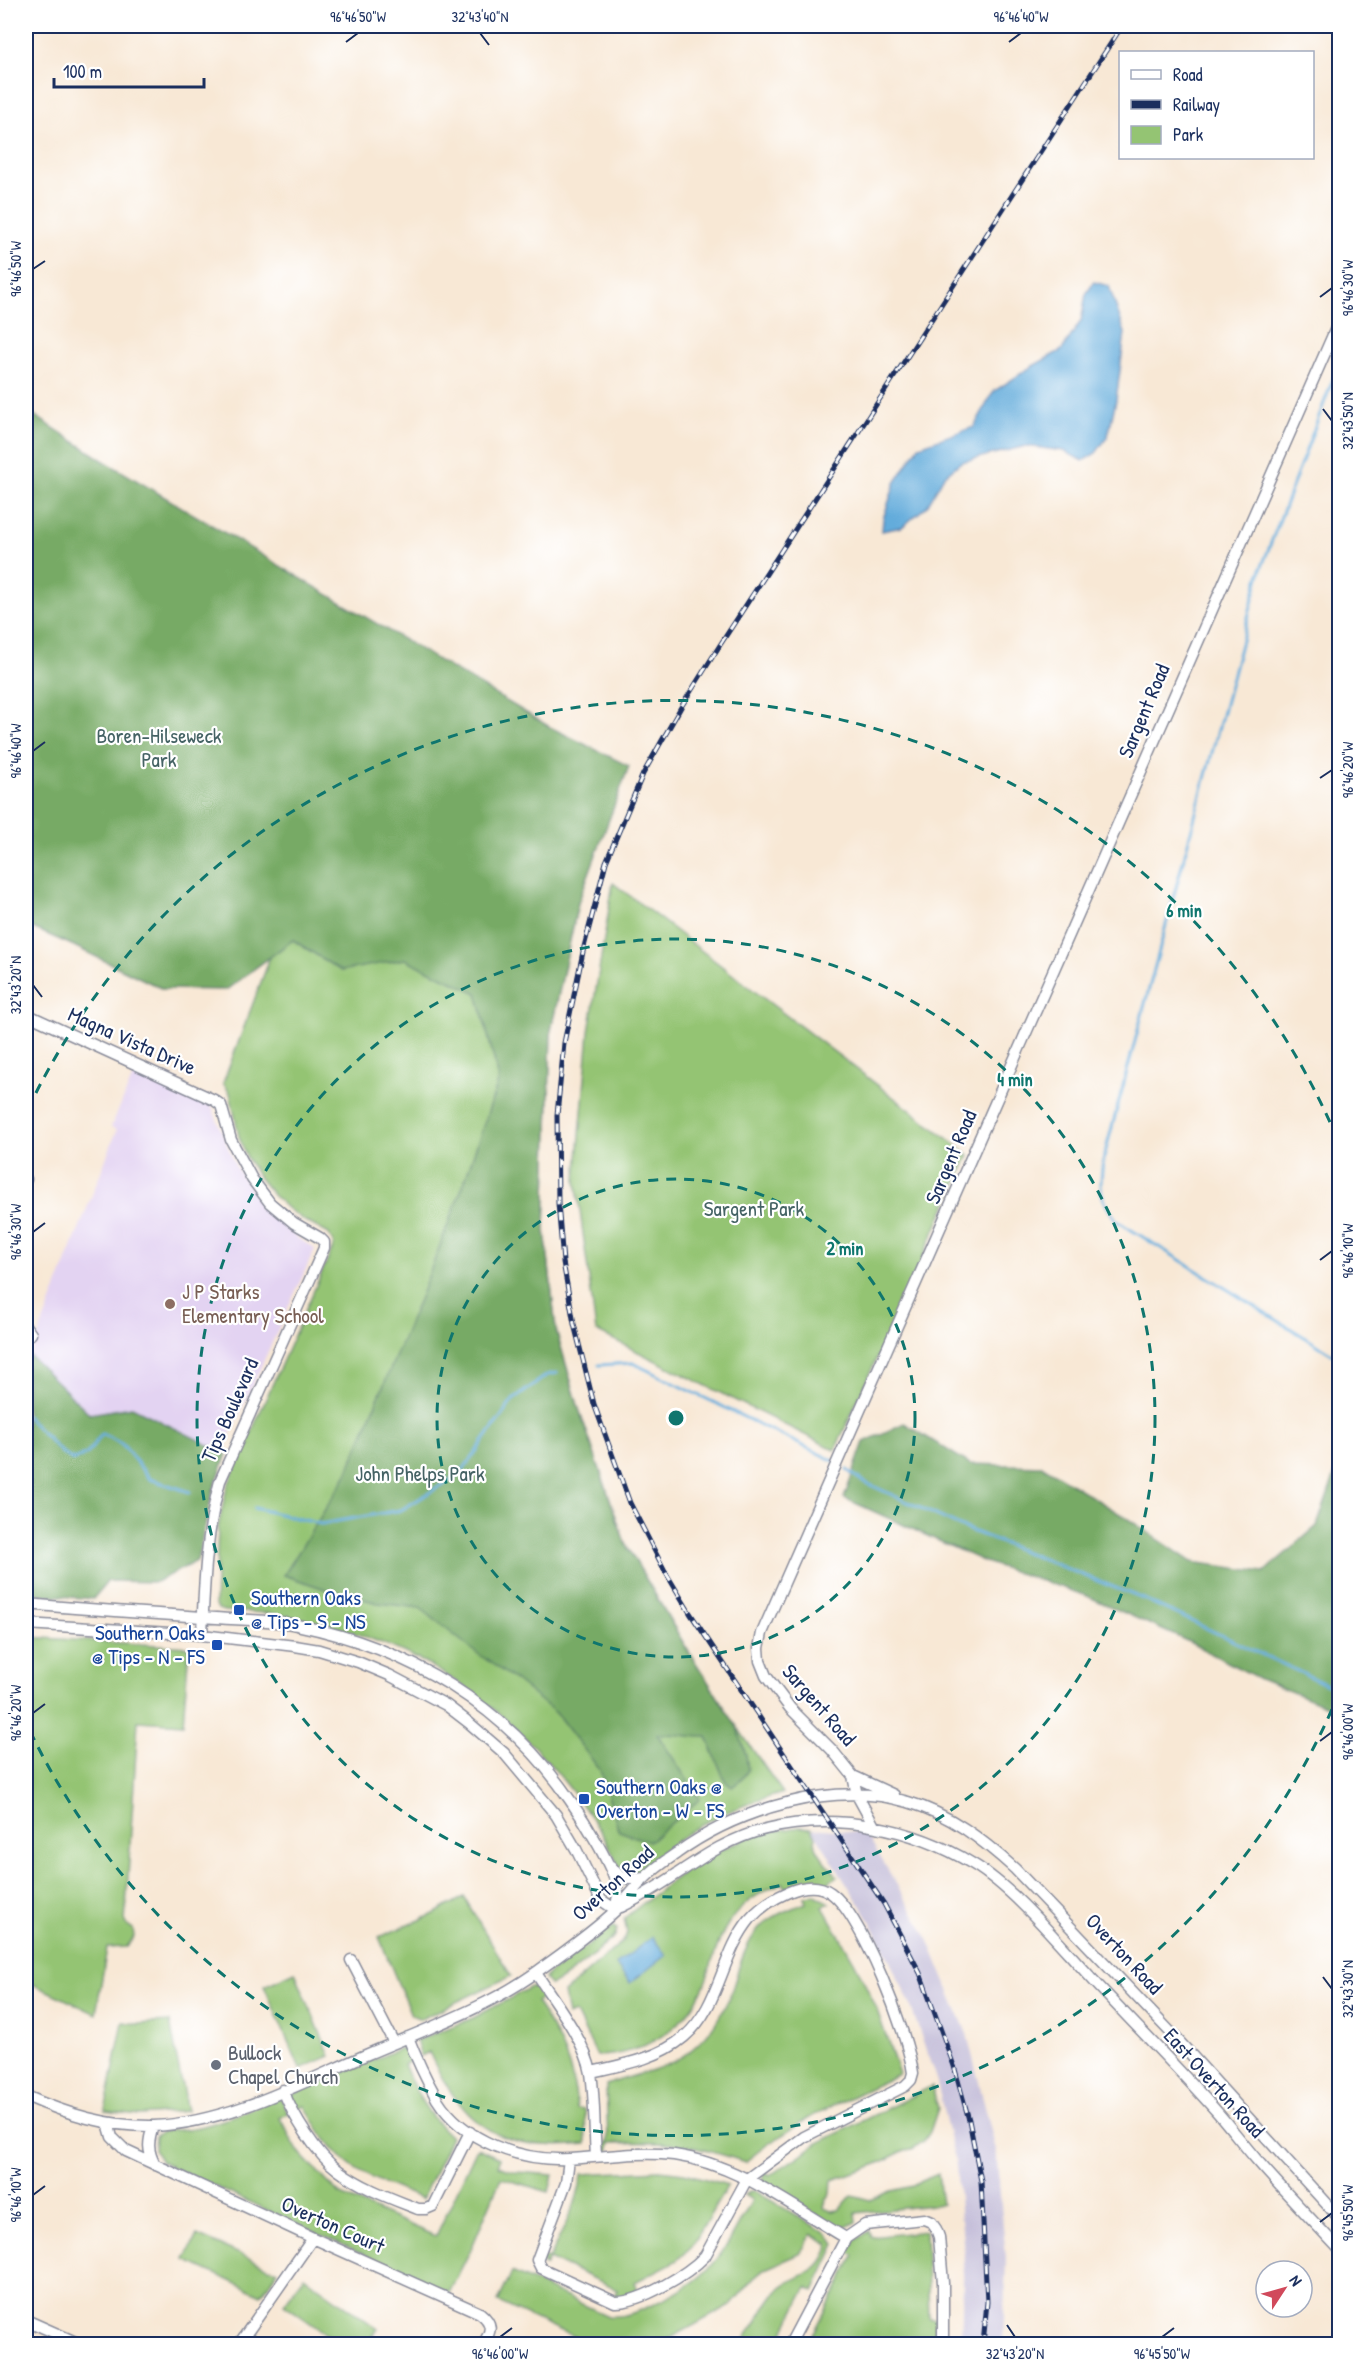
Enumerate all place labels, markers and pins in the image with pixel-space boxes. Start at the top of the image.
place label: J P Starks Elementary School [182,1277,324,1330]
marker: J P Starks Elementary School [163,1297,177,1311]
centre of rings [666,1408,686,1428]
place label: Southern Oaks @ Tips - S - NS [251,1583,366,1636]
marker: Southern Oaks @ Tips - S - NS [232,1603,246,1617]
place label: Southern Oaks @ Tips - N - FS [92,1618,205,1671]
marker: Southern Oaks @ Tips - N - FS [210,1638,224,1652]
place label: Southern Oaks @ Overton - W - FS [596,1772,725,1825]
marker: Southern Oaks @ Overton - W - FS [577,1792,591,1806]
place label: Bullock Chapel Church [228,2038,338,2091]
marker: Bullock Chapel Church [209,2058,223,2072]

